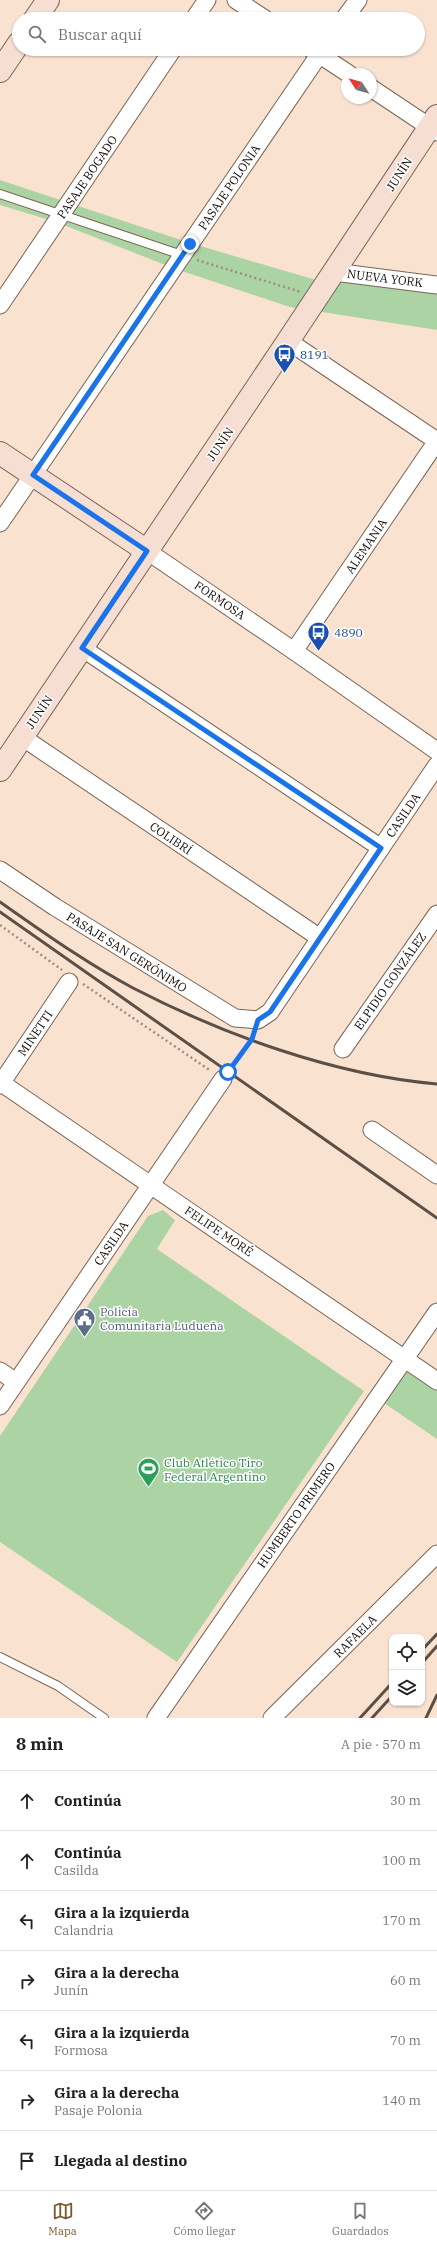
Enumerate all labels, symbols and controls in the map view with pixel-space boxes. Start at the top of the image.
search box [12,12,425,56]
icon: search [26,23,48,45]
text: Buscar aquí [58,25,142,44]
north arrow [341,68,377,104]
street label: PASAJE BOGADO [54,133,120,221]
street label: PASAJE POLONIA [195,141,264,233]
street label: JUNÍN [383,154,415,194]
route end [181,235,199,253]
street label: NUEVA YORK [346,266,424,290]
bus stop icon: 8191 [272,341,298,374]
place label: 8191 [300,347,329,362]
street label: JUNÍN [203,424,237,464]
street label: ALEMANIA [342,515,390,577]
street label: FORMOSA [192,578,249,623]
bus stop icon: 4890 [305,619,331,652]
place label: 4890 [334,625,363,640]
street label: JUNÍN [22,692,56,732]
street label: CASILDA [383,789,424,840]
street label: COLIBRÍ [147,818,195,858]
street label: PASAJE SAN GERÓNIMO [64,909,190,995]
street label: ELPIDIO GONZÁLEZ [351,929,429,1033]
street label: MINETTI [14,1007,56,1059]
route start [219,1063,237,1081]
street label: FELIPE MORÉ [182,1203,256,1259]
street label: CASILDA [91,1217,132,1268]
place label: Policía Comunitaria Ludueña [100,1304,224,1333]
public building icon: Policía Comunitaria Ludueña [72,1305,98,1338]
place label: Club Atlético Tiro Federal Argentino [164,1455,266,1484]
sports icon: Club Atlético Tiro Federal Argentino [135,1456,161,1489]
street label: HUMBERTO PRIMERO [254,1459,338,1571]
street label: RAFAELA [330,1611,380,1661]
map controls [389,1634,425,1706]
button: locate [389,1634,425,1670]
button: layers [389,1670,425,1706]
text: 8 min [16,1733,64,1755]
text: A pie · 570 m [341,1736,421,1753]
icon: ahead [16,1790,38,1812]
text: Continúa [54,1791,121,1810]
text: 30 m [390,1792,421,1809]
text: Continúa [54,1843,121,1862]
icon: ahead [16,1850,38,1872]
text: 100 m [382,1852,421,1869]
text: Casilda [54,1862,99,1879]
text: Gira a la izquierda [54,1903,190,1922]
icon: left [16,1910,38,1932]
text: 170 m [382,1912,421,1929]
text: Calandria [54,1922,114,1939]
text: Gira a la derecha [54,1963,179,1982]
icon: right [16,1970,38,1992]
text: 60 m [390,1972,421,1989]
text: Junín [54,1982,89,1999]
text: Gira a la izquierda [54,2023,190,2042]
icon: left [16,2030,38,2052]
text: 70 m [390,2032,421,2049]
text: Formosa [54,2042,108,2059]
text: Gira a la derecha [54,2083,179,2102]
icon: right [16,2090,38,2112]
text: 140 m [382,2092,421,2109]
text: Pasaje Polonia [54,2102,142,2119]
icon: arrive [16,2150,38,2172]
text: Llegada al destino [54,2151,187,2170]
tab: Mapa [48,2200,77,2238]
tab: Cómo llegar [174,2200,235,2238]
tab: Guardados [332,2200,389,2238]

